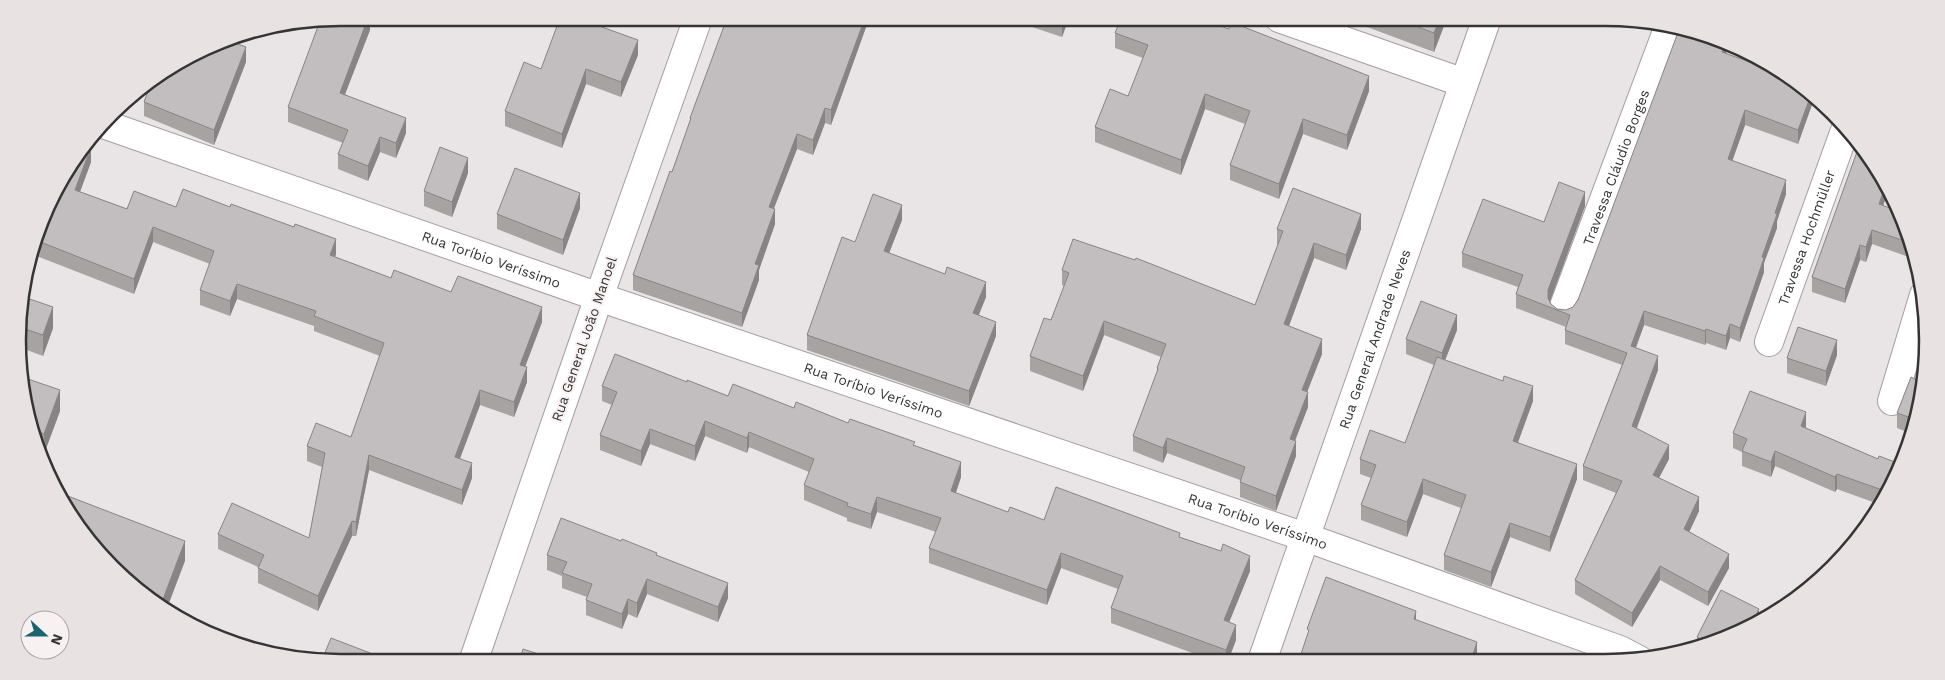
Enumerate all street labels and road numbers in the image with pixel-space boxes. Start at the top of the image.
street label: Travessa Cláudio Borges [1579,87,1652,248]
street label: Travessa Hochmüller [1775,167,1838,307]
street label: Rua Toríbio Veríssimo [420,228,563,291]
street label: Rua General Andrade Neves [1336,247,1413,431]
street label: Rua General João Manoel [548,254,620,424]
street label: Rua Toríbio Veríssimo [802,359,945,421]
street label: Rua Toríbio Veríssimo [1186,490,1330,552]

